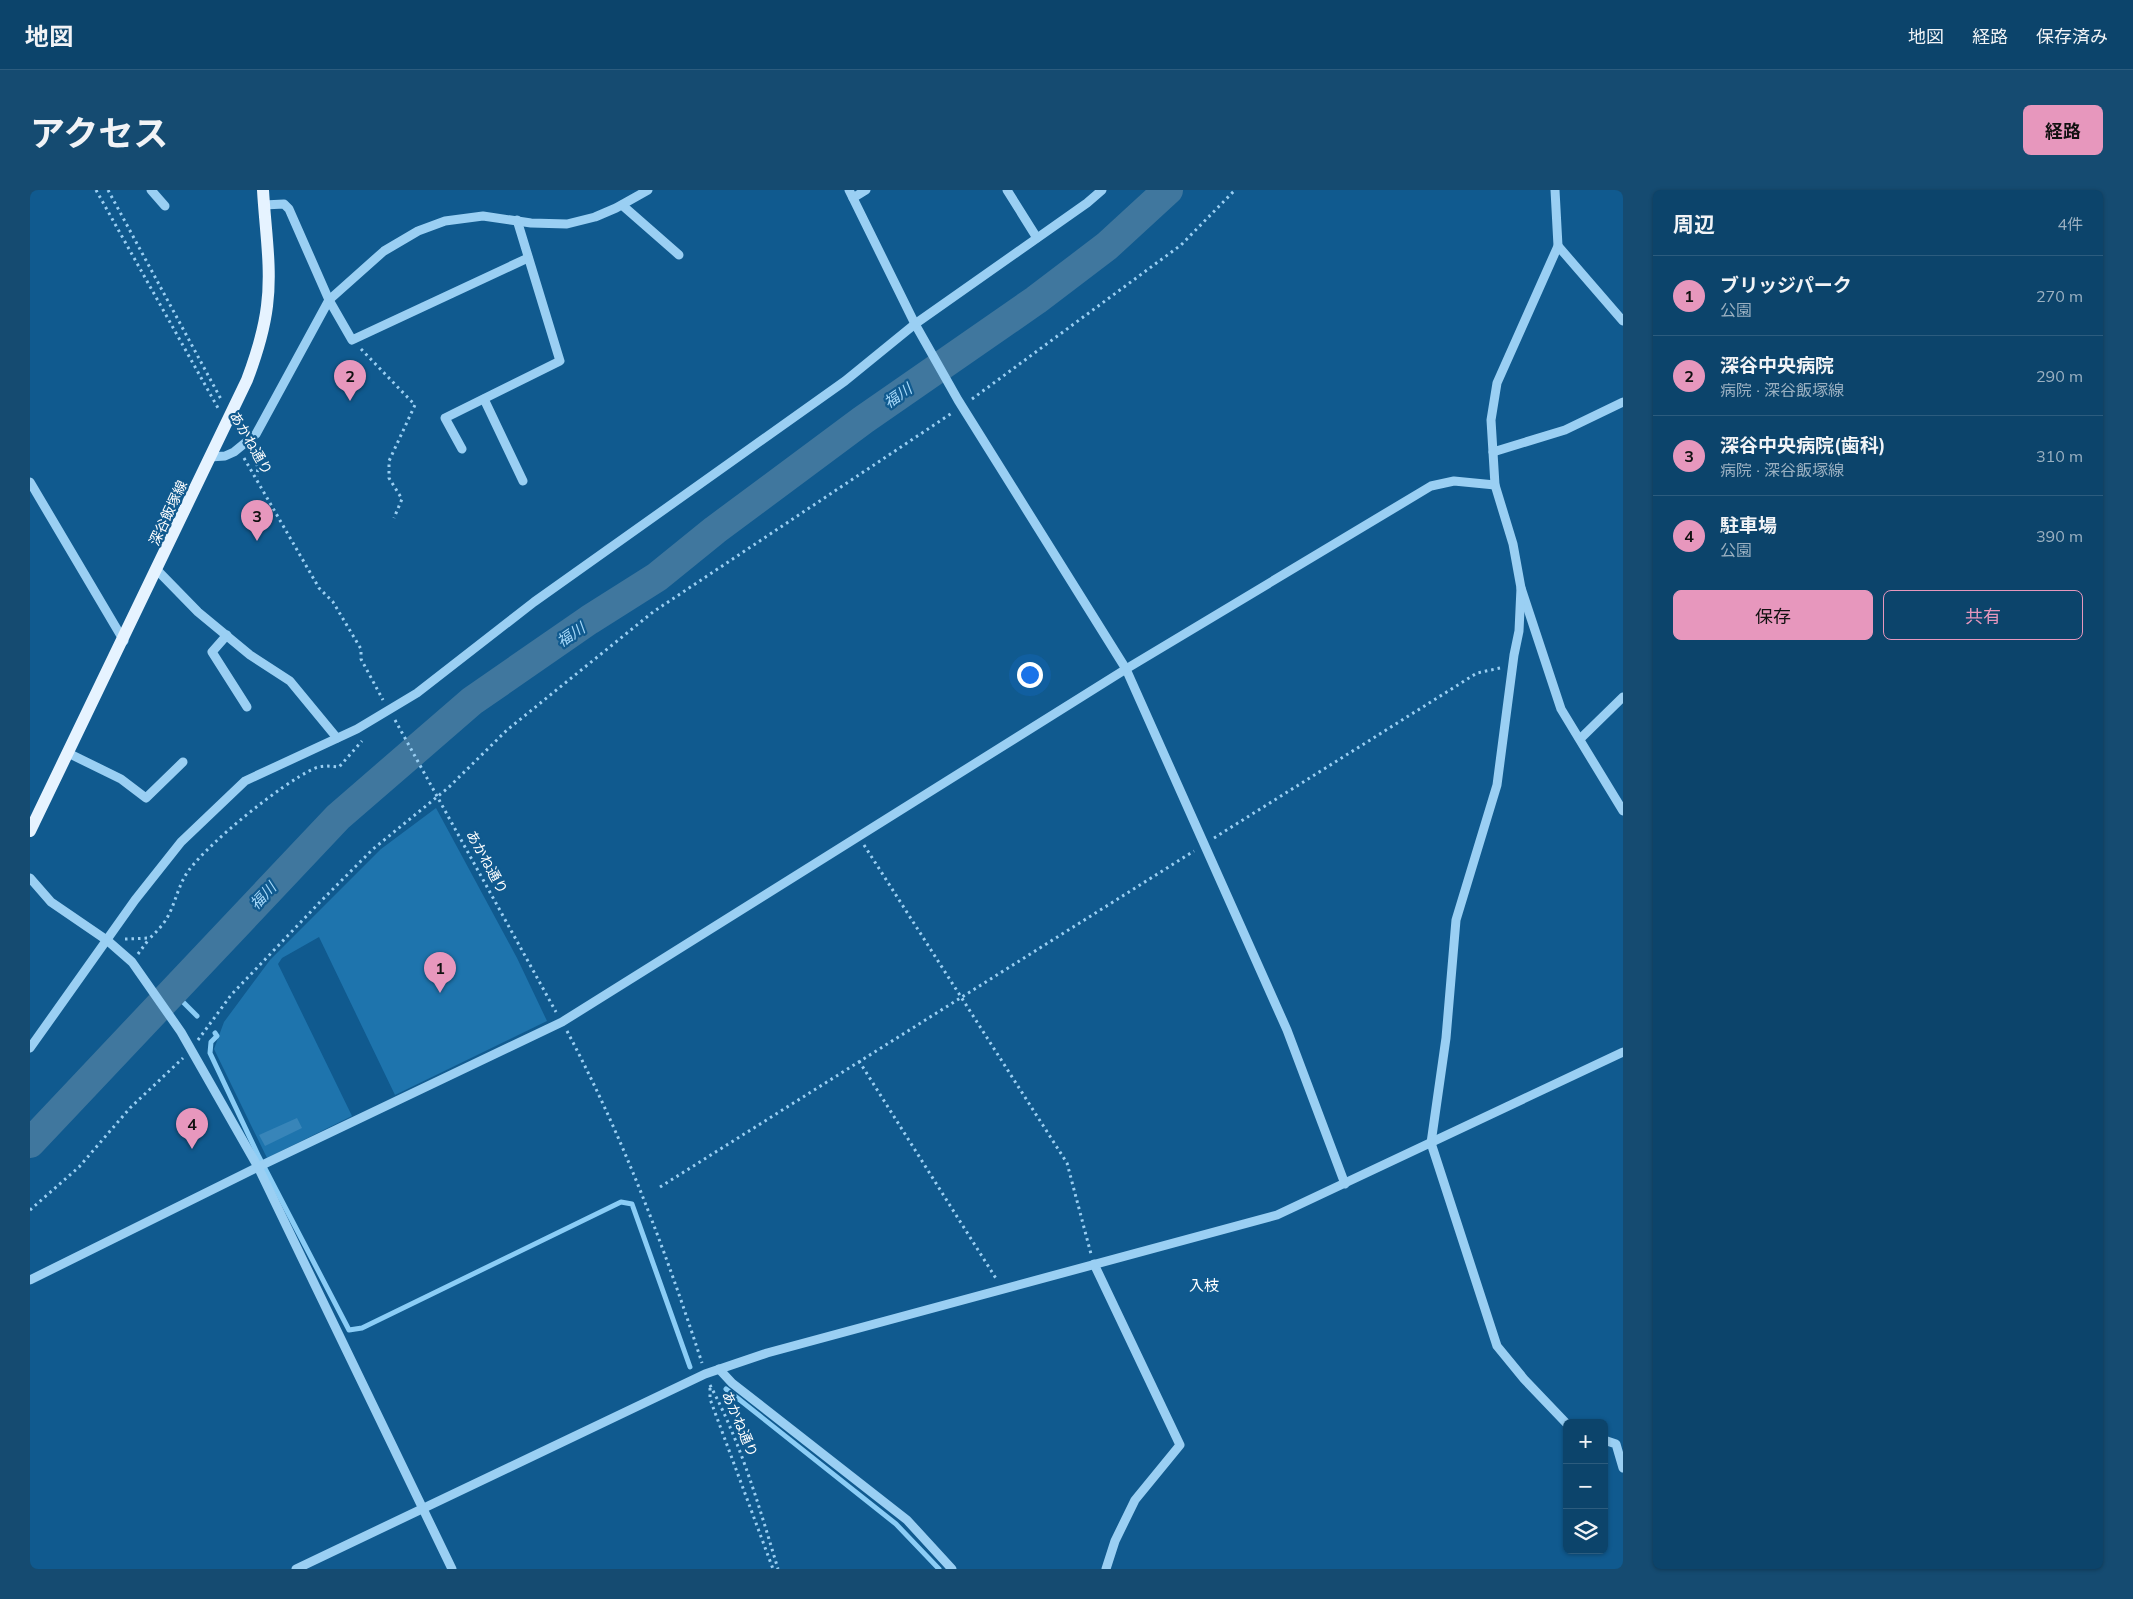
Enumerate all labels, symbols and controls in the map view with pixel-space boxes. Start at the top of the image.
text: 地図 [25,21,73,51]
text: 地図 [1908,25,1944,48]
text: 経路 [1972,25,2008,48]
text: 保存済み [2036,25,2108,48]
button: 経路 [2023,105,2103,155]
text: アクセス [30,111,168,155]
text: 周辺 [1673,211,1715,237]
text: 4件 [2057,214,2083,234]
text: ブリッジパーク [1720,273,1852,297]
text: 1 [1684,286,1694,306]
text: 270 m [2036,286,2083,306]
text: 公園 [1720,300,1752,320]
text: 深谷中央病院 [1720,353,1834,377]
pin: 2 [334,360,366,401]
text: 2 [1684,366,1694,386]
text: 290 m [2036,366,2083,386]
water label: 福川 [880,378,917,412]
text: 病院 · 深谷飯塚線 [1720,380,1844,400]
street label: あかね通り [226,408,276,478]
text: 深谷中央病院(歯科) [1720,433,1886,457]
text: 3 [1684,446,1694,466]
text: 310 m [2036,446,2083,466]
text: 病院 · 深谷飯塚線 [1720,460,1844,480]
street label: 深谷飯塚線 [145,477,191,549]
pin: 3 [241,500,273,541]
text: 駐車場 [1720,513,1777,537]
text: 4 [1684,526,1694,546]
text: 390 m [2036,526,2083,546]
text: 公園 [1720,540,1752,560]
button: 保存 [1673,590,1873,640]
button: 共有 [1883,590,2083,640]
water label: 福川 [553,617,590,651]
your location [1017,662,1043,688]
street label: あかね通り [462,827,512,897]
water label: 福川 [245,877,281,913]
pin: 1 [424,952,456,993]
pin: 4 [176,1108,208,1149]
district label: 入枝 [1189,1276,1219,1295]
street label: あかね通り [718,1388,762,1460]
map controls [1563,1419,1608,1554]
button: + [1563,1419,1608,1464]
button: − [1563,1464,1608,1509]
button: layers [1563,1509,1608,1554]

